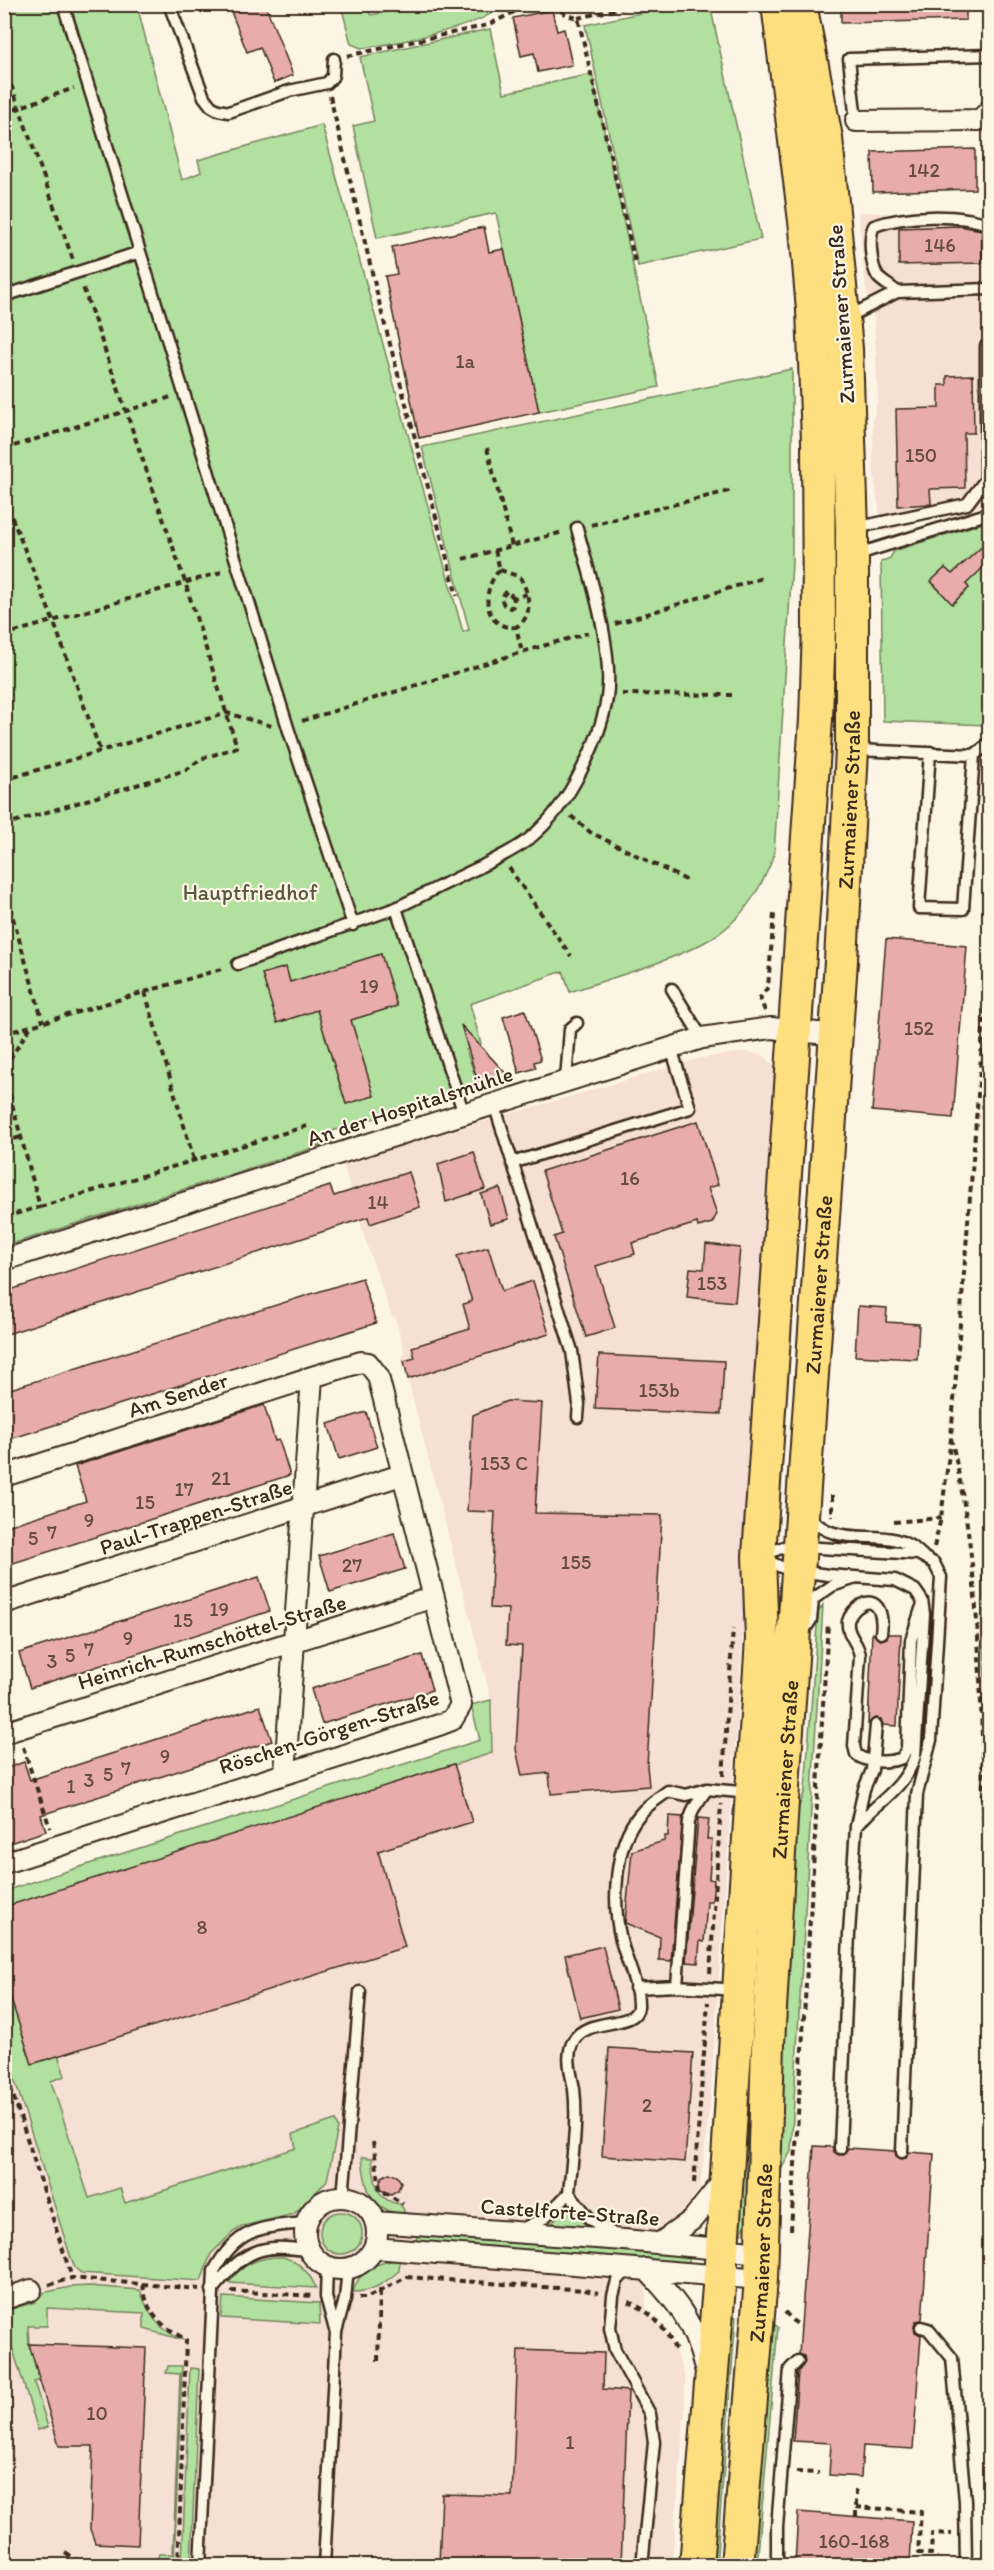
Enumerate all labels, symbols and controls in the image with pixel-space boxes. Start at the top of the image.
house number: 142 [908,158,940,182]
street label: Zurmaiener Straße [821,224,861,404]
house number: 146 [924,233,956,257]
house number: 1a [455,349,475,373]
house number: 150 [905,443,937,467]
street label: Zurmaiener Straße [831,710,866,890]
park label: Hauptfriedhof [183,879,318,906]
house number: 19 [359,974,379,998]
house number: 152 [904,1016,935,1040]
street label: An der Hospitalsmühle [304,1060,516,1152]
house number: 16 [620,1166,640,1190]
house number: 14 [367,1190,389,1214]
street label: Zurmaiener Straße [799,1194,838,1375]
house number: 153 [697,1271,727,1295]
street label: Am Sender [125,1366,232,1424]
house number: 153b [638,1378,680,1402]
house number: 153 C [480,1451,528,1475]
house number: 21 [211,1466,231,1490]
street label: Paul-Trappen-Straße [96,1473,296,1561]
house number: 17 [174,1477,194,1501]
house number: 15 [135,1490,155,1514]
house number: 9 [84,1508,94,1532]
house number: 7 [47,1520,57,1544]
house number: 5 [28,1526,38,1550]
house number: 155 [561,1550,591,1574]
house number: 27 [342,1553,362,1577]
street label: Heinrich-Rumschöttel-Straße [74,1588,350,1696]
house number: 19 [209,1597,229,1621]
house number: 15 [173,1608,193,1632]
house number: 9 [123,1626,133,1650]
house number: 7 [84,1637,94,1661]
house number: 5 [65,1643,75,1667]
house number: 3 [47,1649,58,1673]
street label: Zurmaiener Straße [765,1679,804,1860]
street label: Röschen-Görgen-Straße [216,1684,442,1780]
house number: 9 [160,1744,170,1768]
house number: 7 [121,1756,131,1780]
house number: 5 [103,1762,113,1786]
house number: 3 [84,1768,95,1792]
house number: 1 [66,1774,76,1798]
house number: 8 [197,1915,208,1939]
house number: 2 [642,2093,653,2117]
street label: Zurmaiener Straße [742,2163,778,2344]
street label: Castelforte-Straße [480,2192,660,2232]
house number: 10 [86,2401,108,2425]
house number: 1 [565,2430,575,2454]
house number: 160-168 [818,2529,890,2553]

